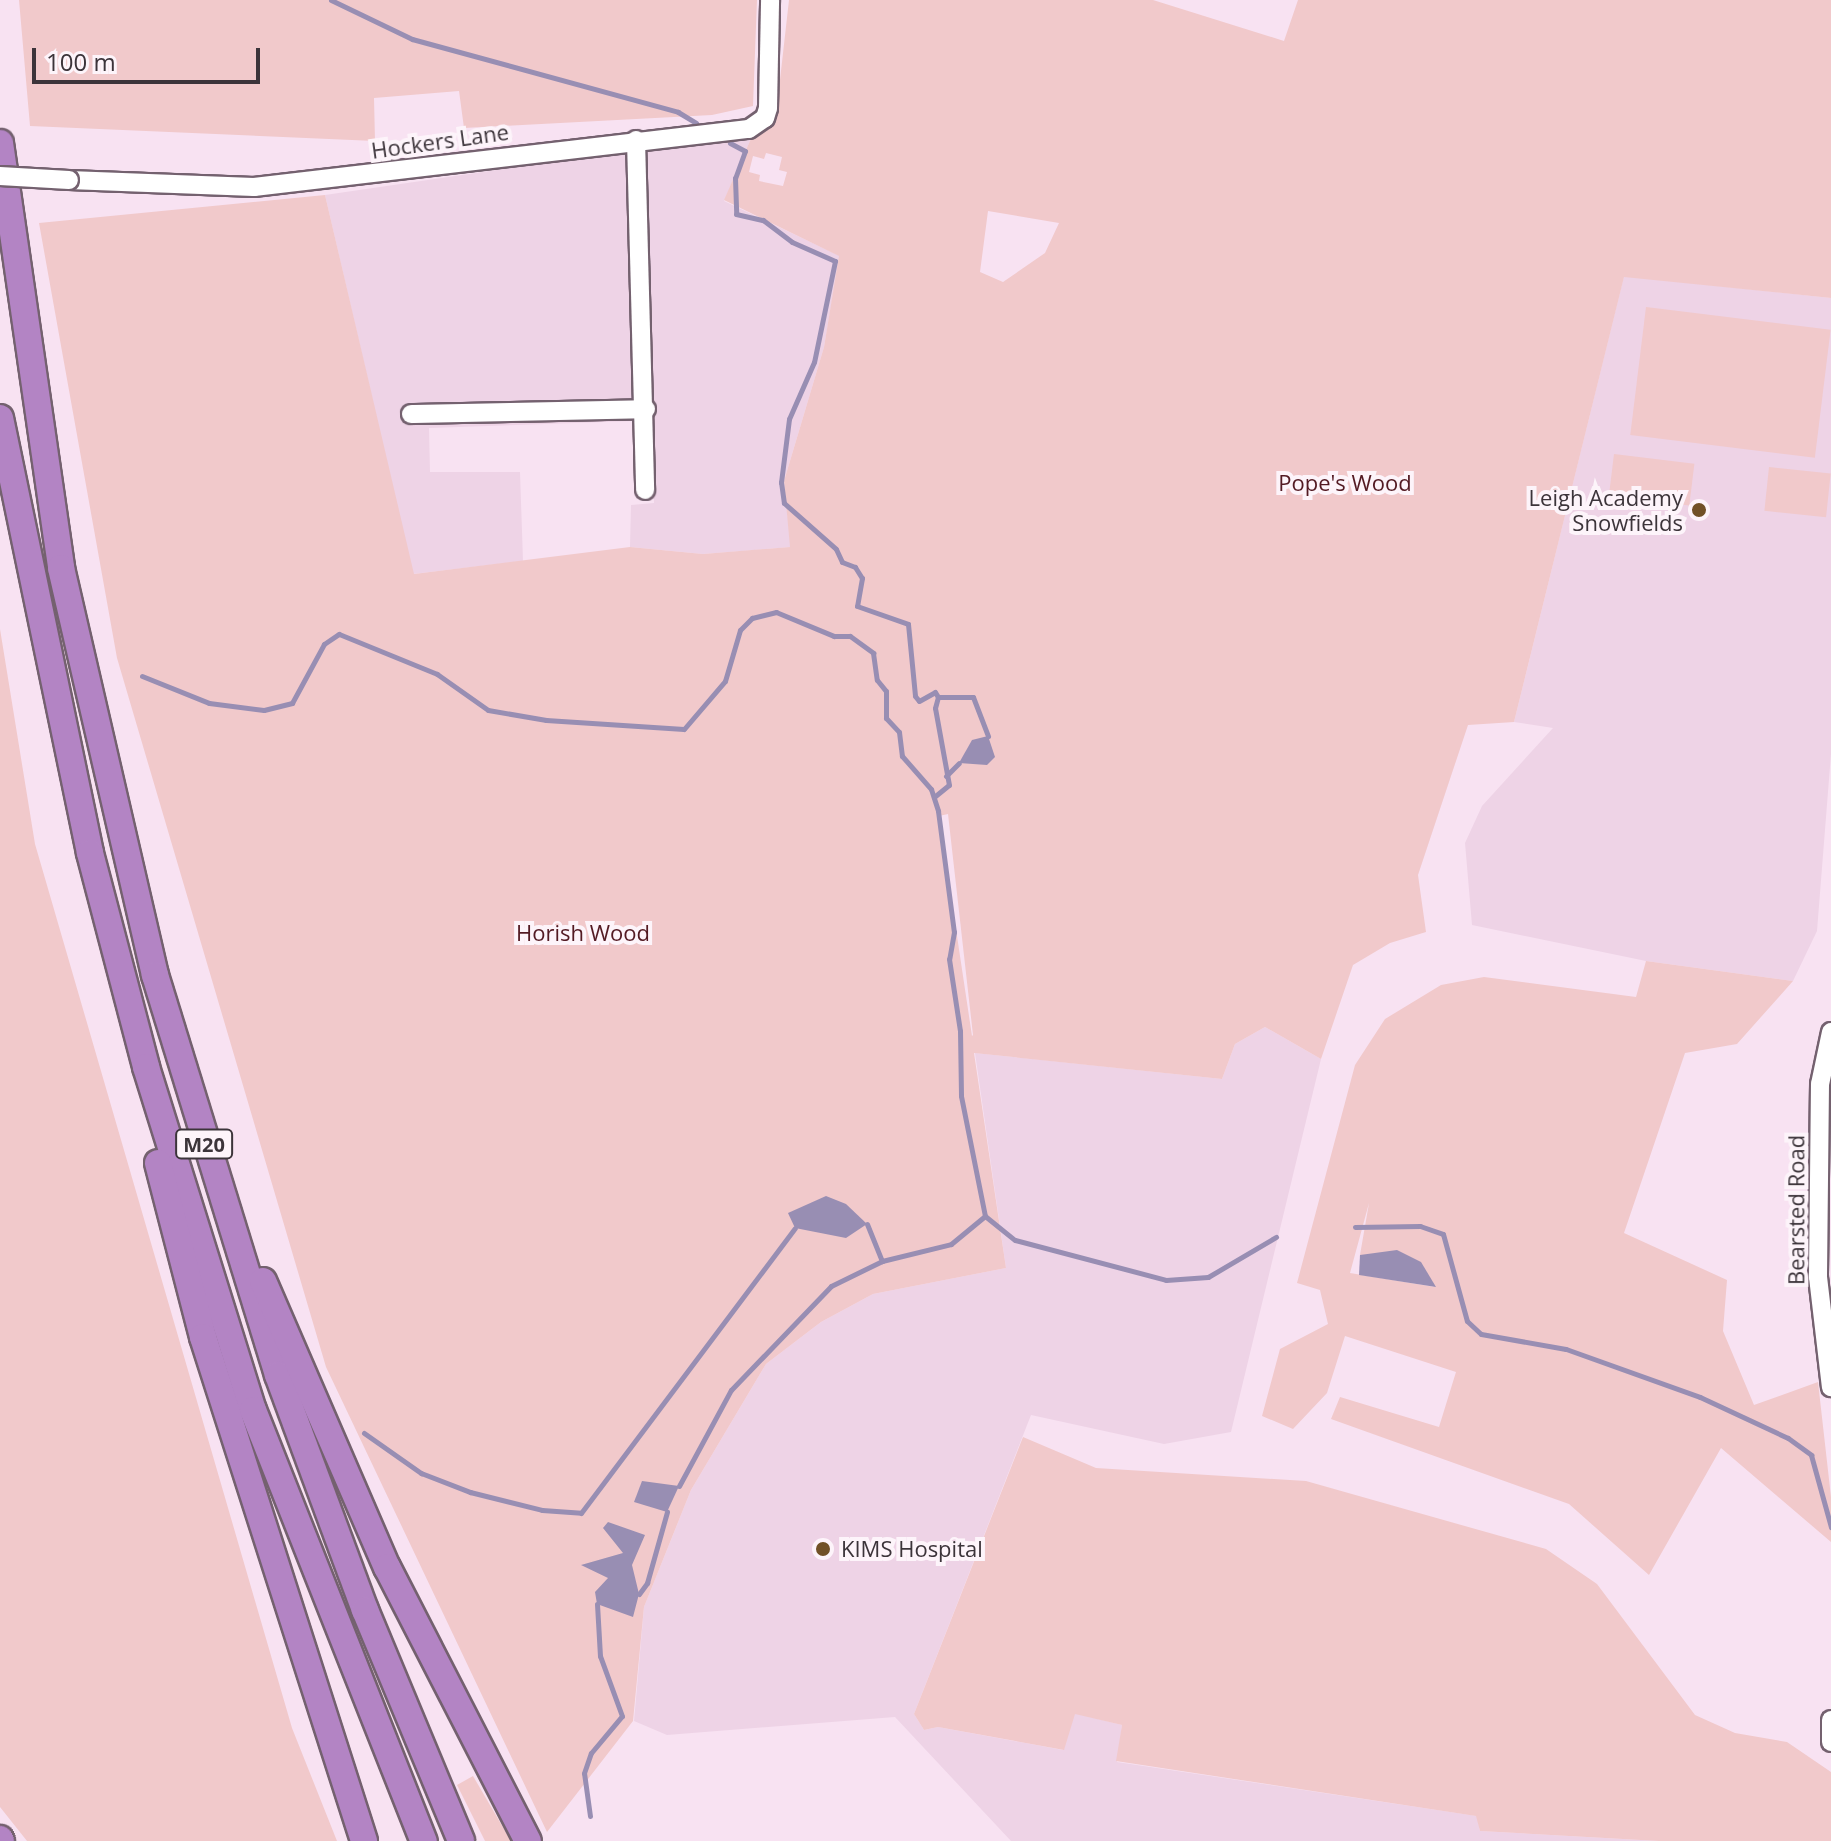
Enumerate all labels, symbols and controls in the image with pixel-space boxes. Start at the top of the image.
scale bar [36,32,264,82]
text: 100 m [46,45,116,78]
street label: Hockers Lane [370,118,510,164]
park label: Pope's Wood [1278,470,1412,496]
place label: Leigh Academy Snowfields [1529,484,1683,536]
marker: Leigh Academy Snowfields [1690,501,1708,519]
park label: Horish Wood [516,920,650,946]
road number: M20 [174,1128,234,1160]
street label: Bearsted Road [1783,1135,1809,1285]
place label: KIMS Hospital [841,1536,983,1562]
marker: KIMS Hospital [812,1538,834,1560]

